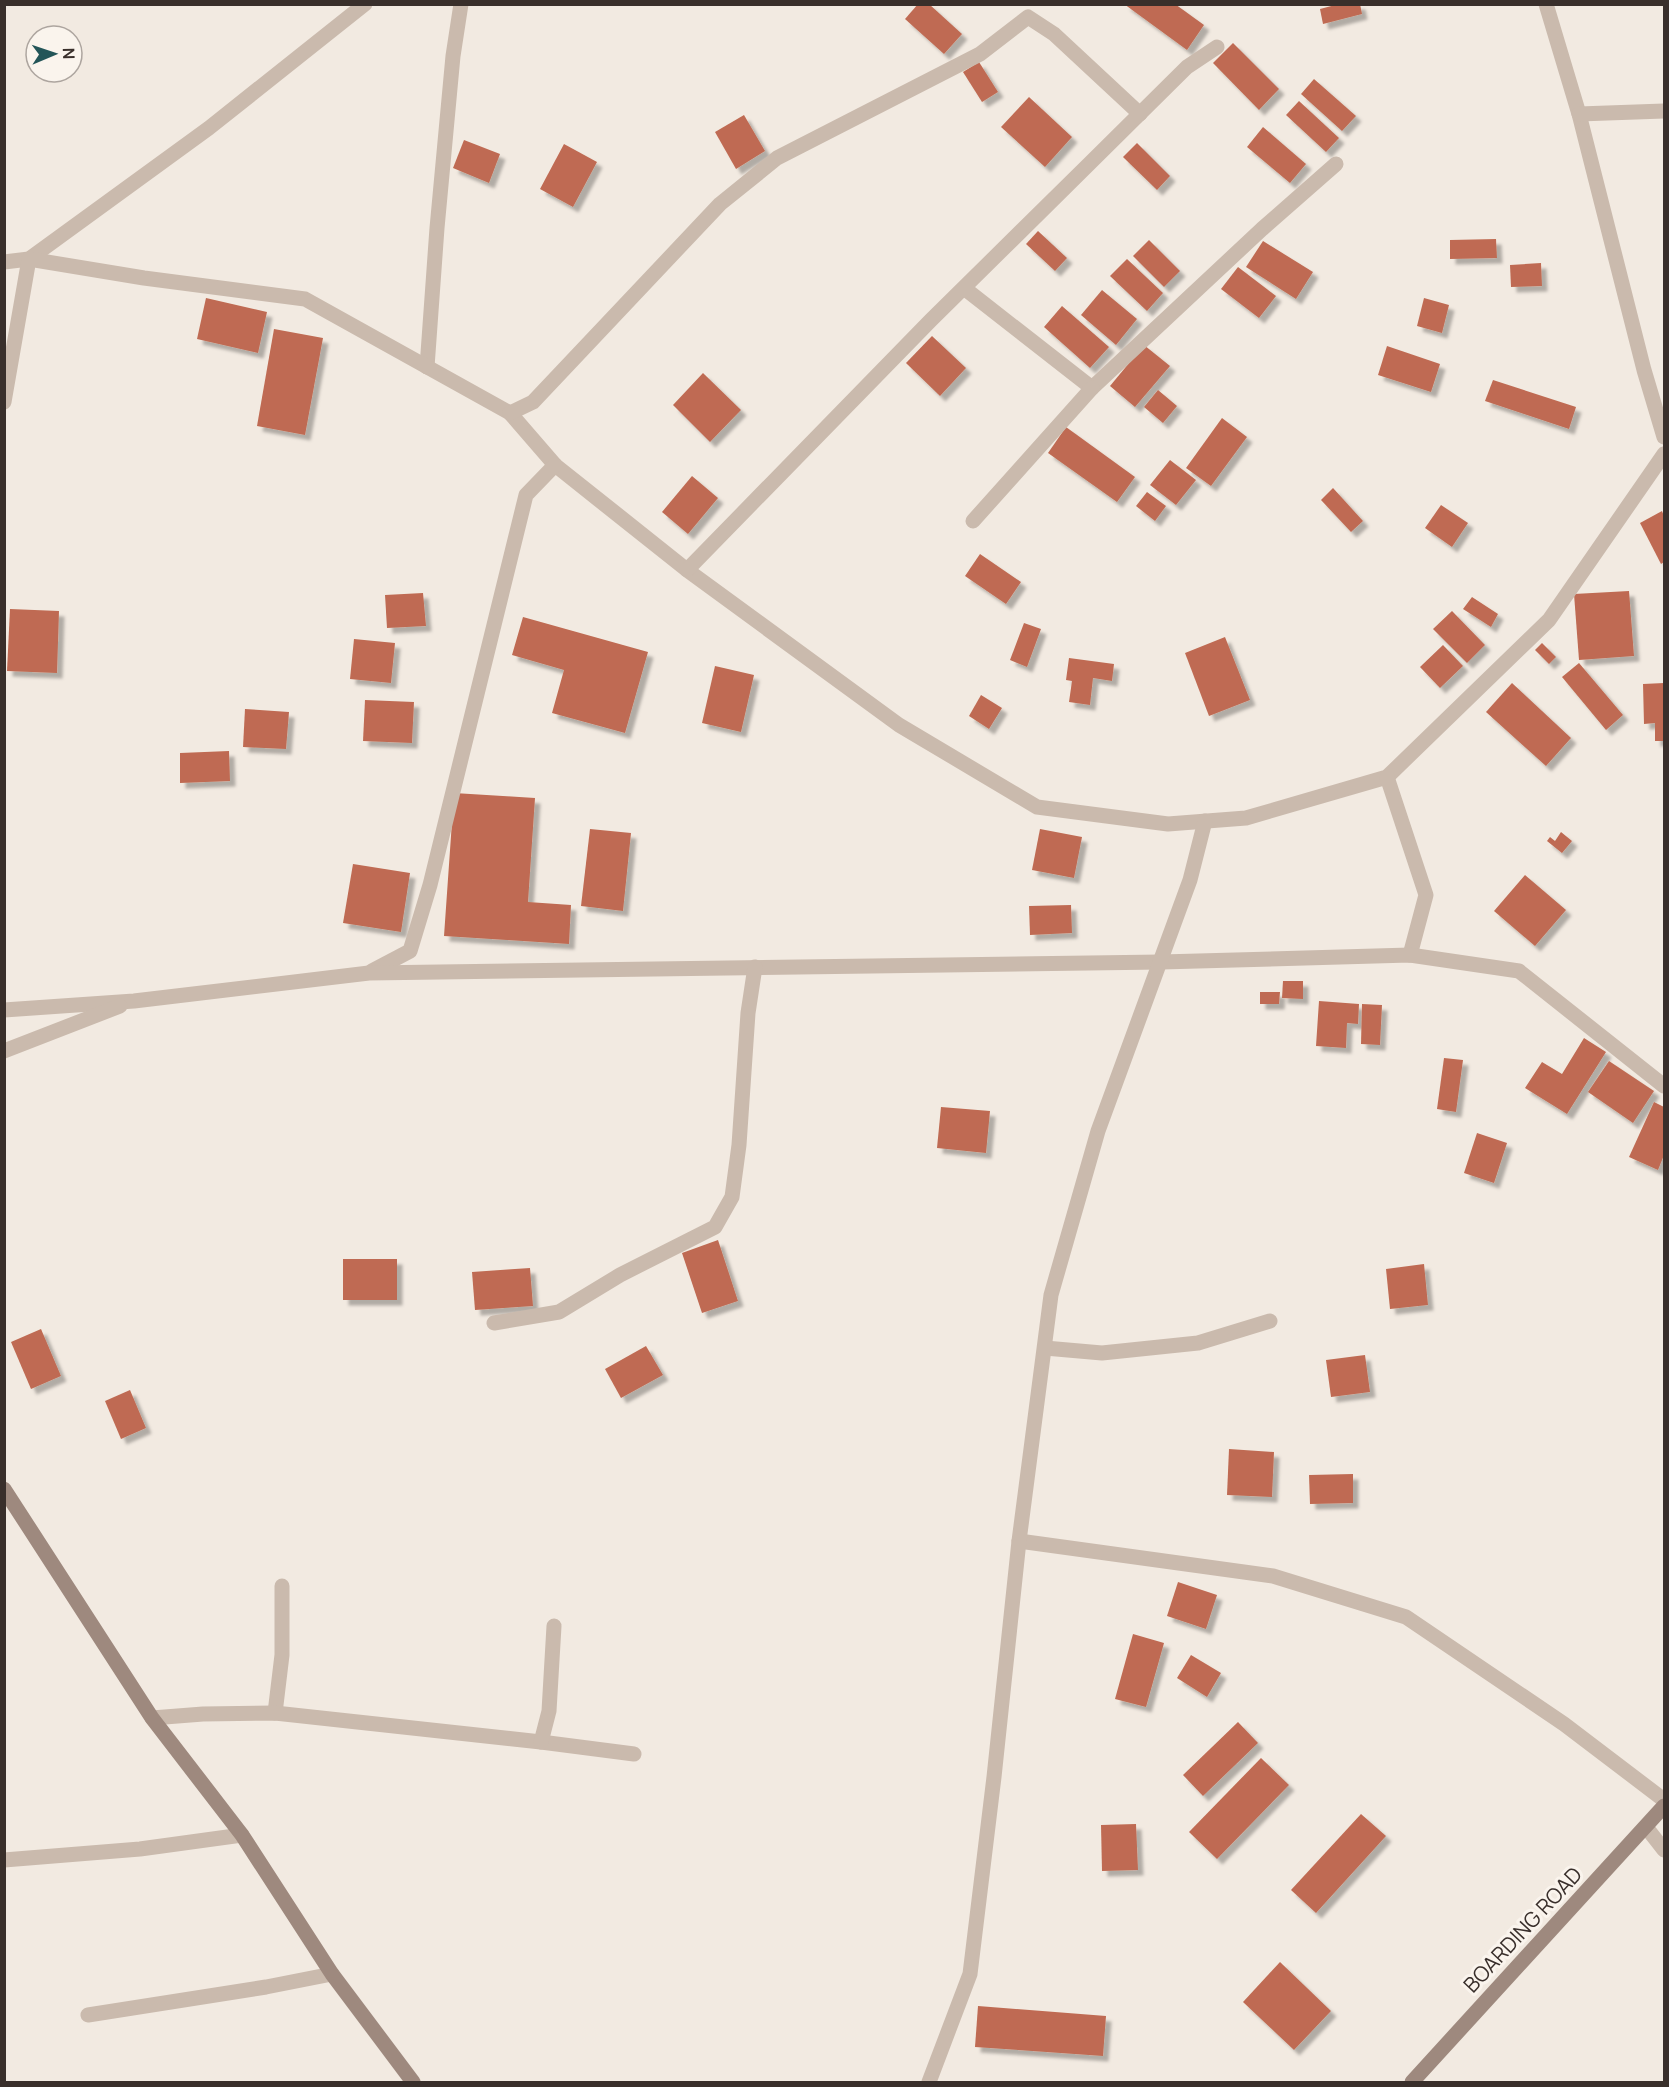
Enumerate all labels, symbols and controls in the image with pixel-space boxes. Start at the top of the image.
north arrow [24,24,84,84]
text: N [58,47,80,60]
street label: BOARDING ROAD [1457,1861,1588,1998]

